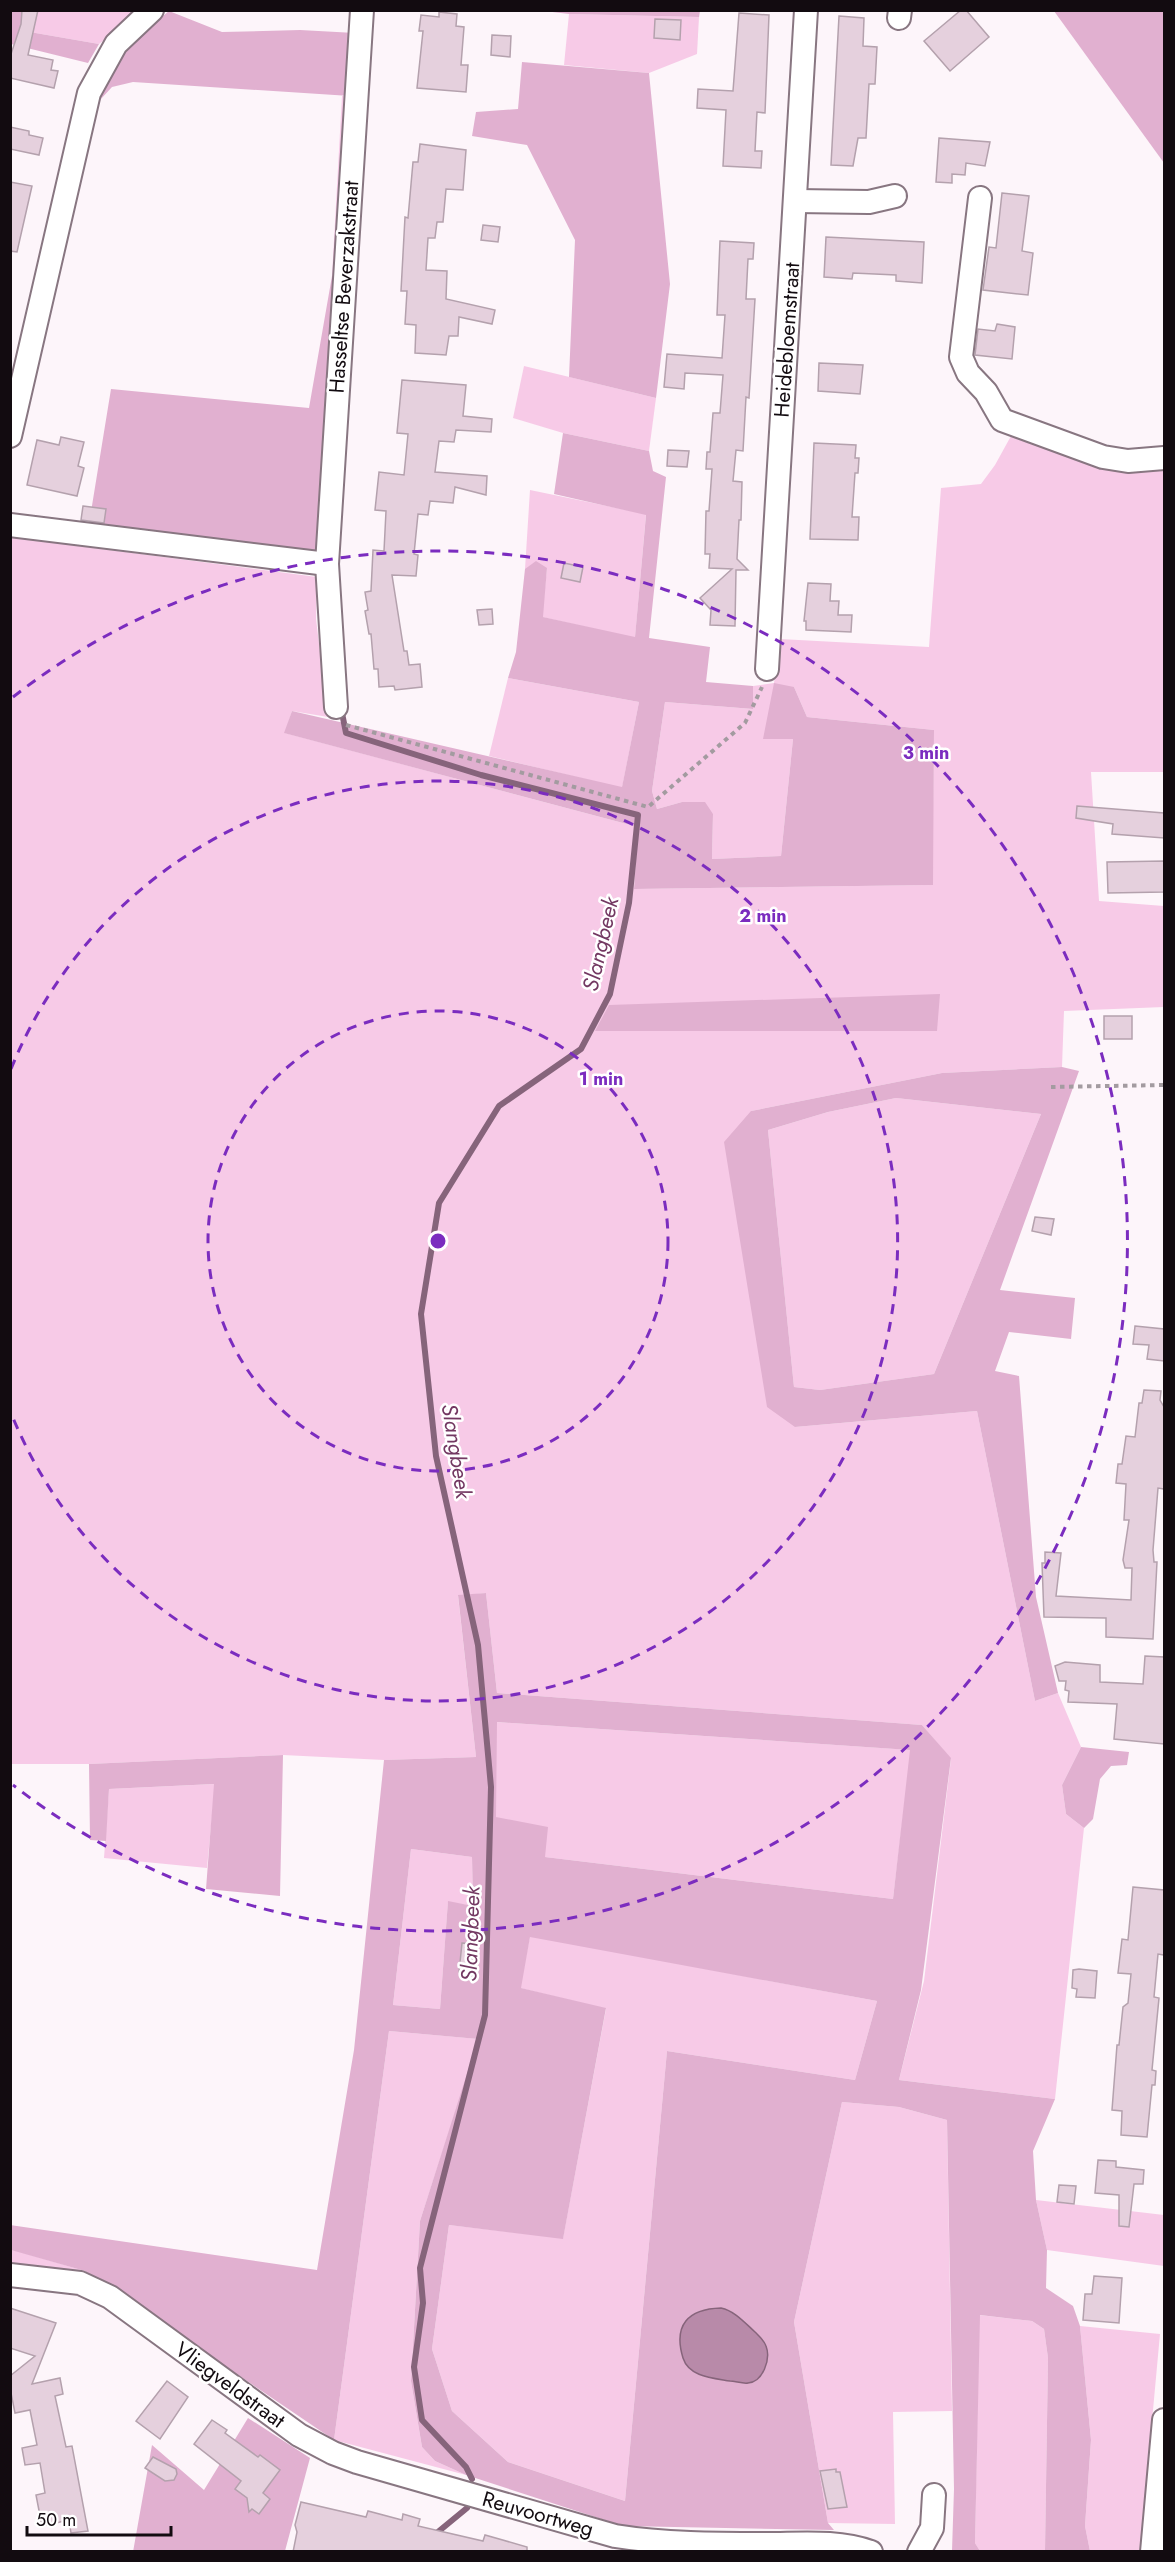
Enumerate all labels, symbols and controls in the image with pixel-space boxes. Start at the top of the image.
street label: Hasseltse Beverzakstraat [322,180,366,394]
street label: Heidebloemstraat [767,261,807,419]
text: 3 min [903,740,949,766]
water label: Slangbeek [574,892,627,994]
text: 2 min [739,903,787,929]
text: 1 min [579,1066,623,1092]
centre of rings [428,1231,448,1251]
water label: Slangbeek [434,1401,481,1502]
water label: Slangbeek [452,1884,488,1982]
street label: Vliegveldstraat [169,2335,291,2435]
street label: Reuvoortweg [479,2484,597,2544]
scale bar [27,2499,171,2537]
text: 50 m [36,2507,76,2533]

